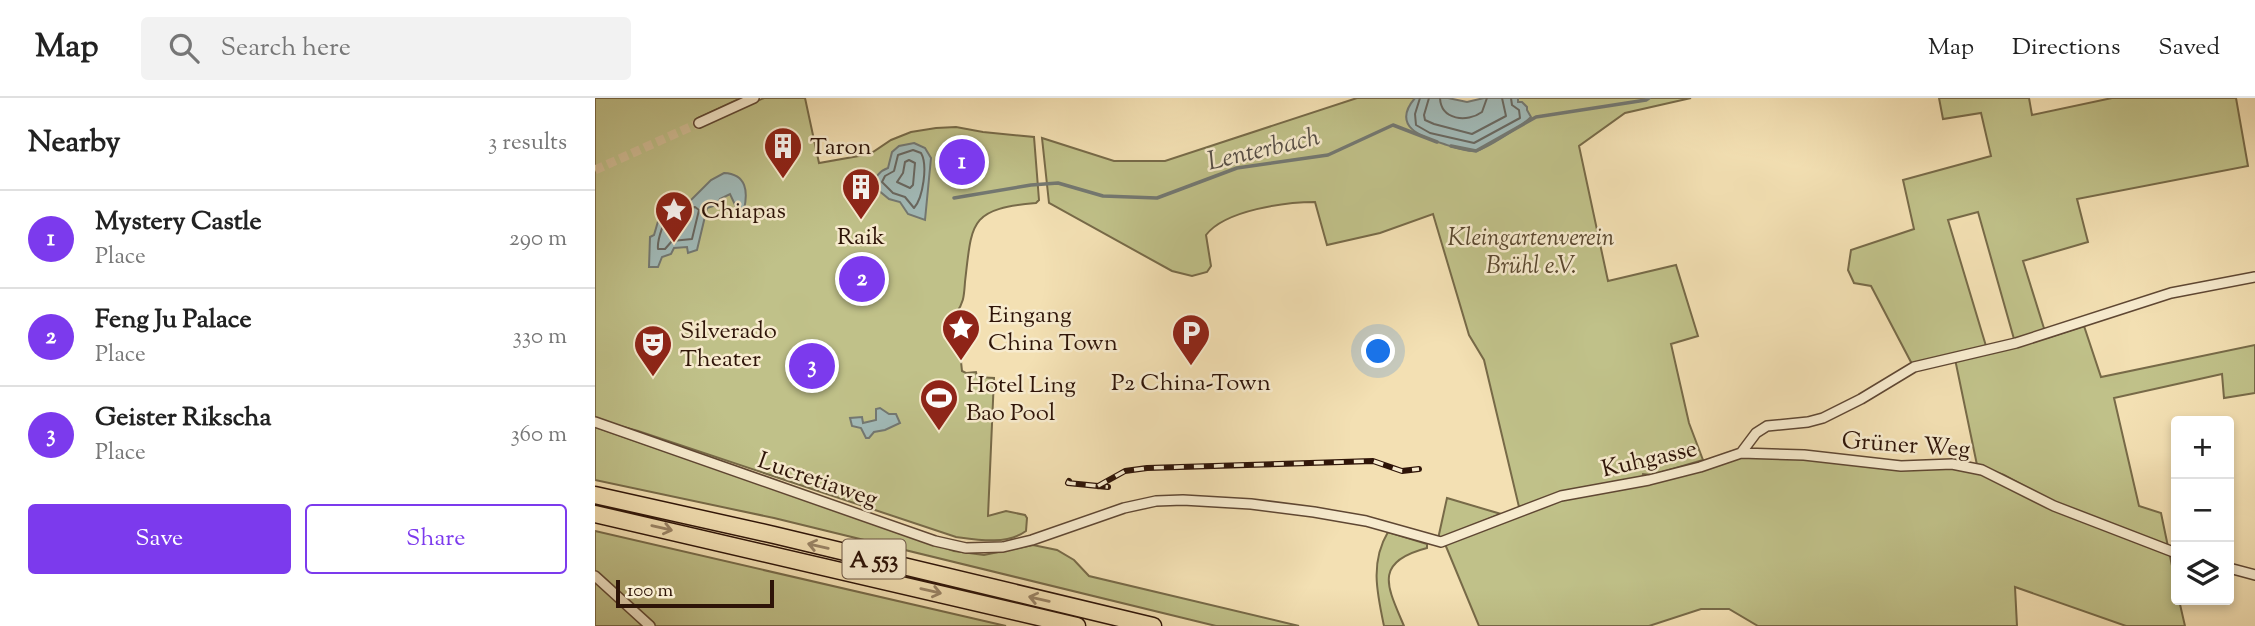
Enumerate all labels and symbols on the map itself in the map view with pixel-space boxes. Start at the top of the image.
water label: Lenterbach [1204,119,1324,181]
building icon: Taron [762,125,804,180]
place label: Taron [810,131,872,165]
pin: 1 [939,136,985,188]
building icon: Raik [840,166,882,221]
place icon: Chiapas [653,189,695,244]
place label: Chiapas [701,195,786,229]
place label: Raik [837,221,885,255]
park label: Kleingartenverein Brühl e.V. [1448,222,1615,284]
pin: 2 [839,253,885,305]
place label: Eingang China Town [988,299,1118,361]
place icon: Eingang China Town [940,307,982,362]
parking icon: P2 China-Town [1170,312,1212,367]
place label: Silverado Theater [680,315,777,377]
theatre icon: Silverado Theater [632,323,674,378]
your location [1361,334,1395,368]
pin: 3 [789,340,835,392]
place label: P2 China-Town [1111,367,1271,401]
place label: Hotel Ling Bao Pool [966,369,1076,431]
sports icon: Hotel Ling Bao Pool [918,377,960,432]
street label: Grüner Weg [1840,425,1972,467]
street label: Kuhgasse [1598,432,1701,487]
street label: Lucretiaweg [753,444,882,517]
one-way arrow [650,522,673,536]
one-way arrow [807,538,830,552]
road number: A 553 [842,540,905,579]
scale bar [616,577,773,609]
one-way arrow [919,585,942,598]
one-way arrow [1028,591,1051,605]

